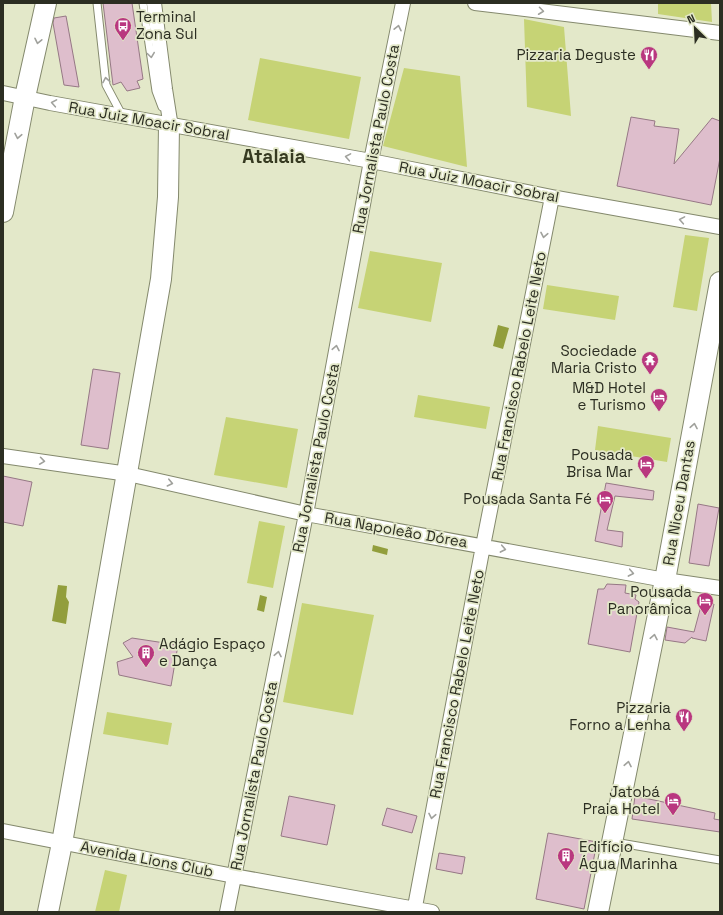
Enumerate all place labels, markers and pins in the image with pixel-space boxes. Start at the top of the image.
place label: Terminal Zona Sul [136,7,197,43]
bus stop icon: Terminal Zona Sul [113,16,133,41]
place label: Pizzaria Deguste [516,45,636,64]
restaurant icon: Pizzaria Deguste [639,45,659,70]
place label: Sociedade Maria Cristo [551,341,637,377]
temple icon: Sociedade Maria Cristo [640,350,660,375]
place label: M&D Hotel e Turismo [572,378,646,414]
hotel icon: M&D Hotel e Turismo [649,387,669,412]
place label: Pousada Brisa Mar [566,445,633,481]
hotel icon: Pousada Brisa Mar [636,454,656,479]
place label: Pousada Santa Fé [463,489,592,508]
hotel icon: Pousada Santa Fé [595,489,615,514]
place label: Pousada Panorâmica [608,582,692,618]
hotel icon: Pousada Panorâmica [695,591,715,616]
place label: Adágio Espaço e Dança [159,634,266,670]
building icon: Adágio Espaço e Dança [136,643,156,668]
place label: Pizzaria Forno a Lenha [569,698,671,734]
restaurant icon: Pizzaria Forno a Lenha [674,707,694,732]
place label: Jatobá Praia Hotel [583,782,660,818]
hotel icon: Jatobá Praia Hotel [663,791,683,816]
place label: Edifício Água Marinha [579,837,678,873]
building icon: Edifício Água Marinha [556,846,576,871]

